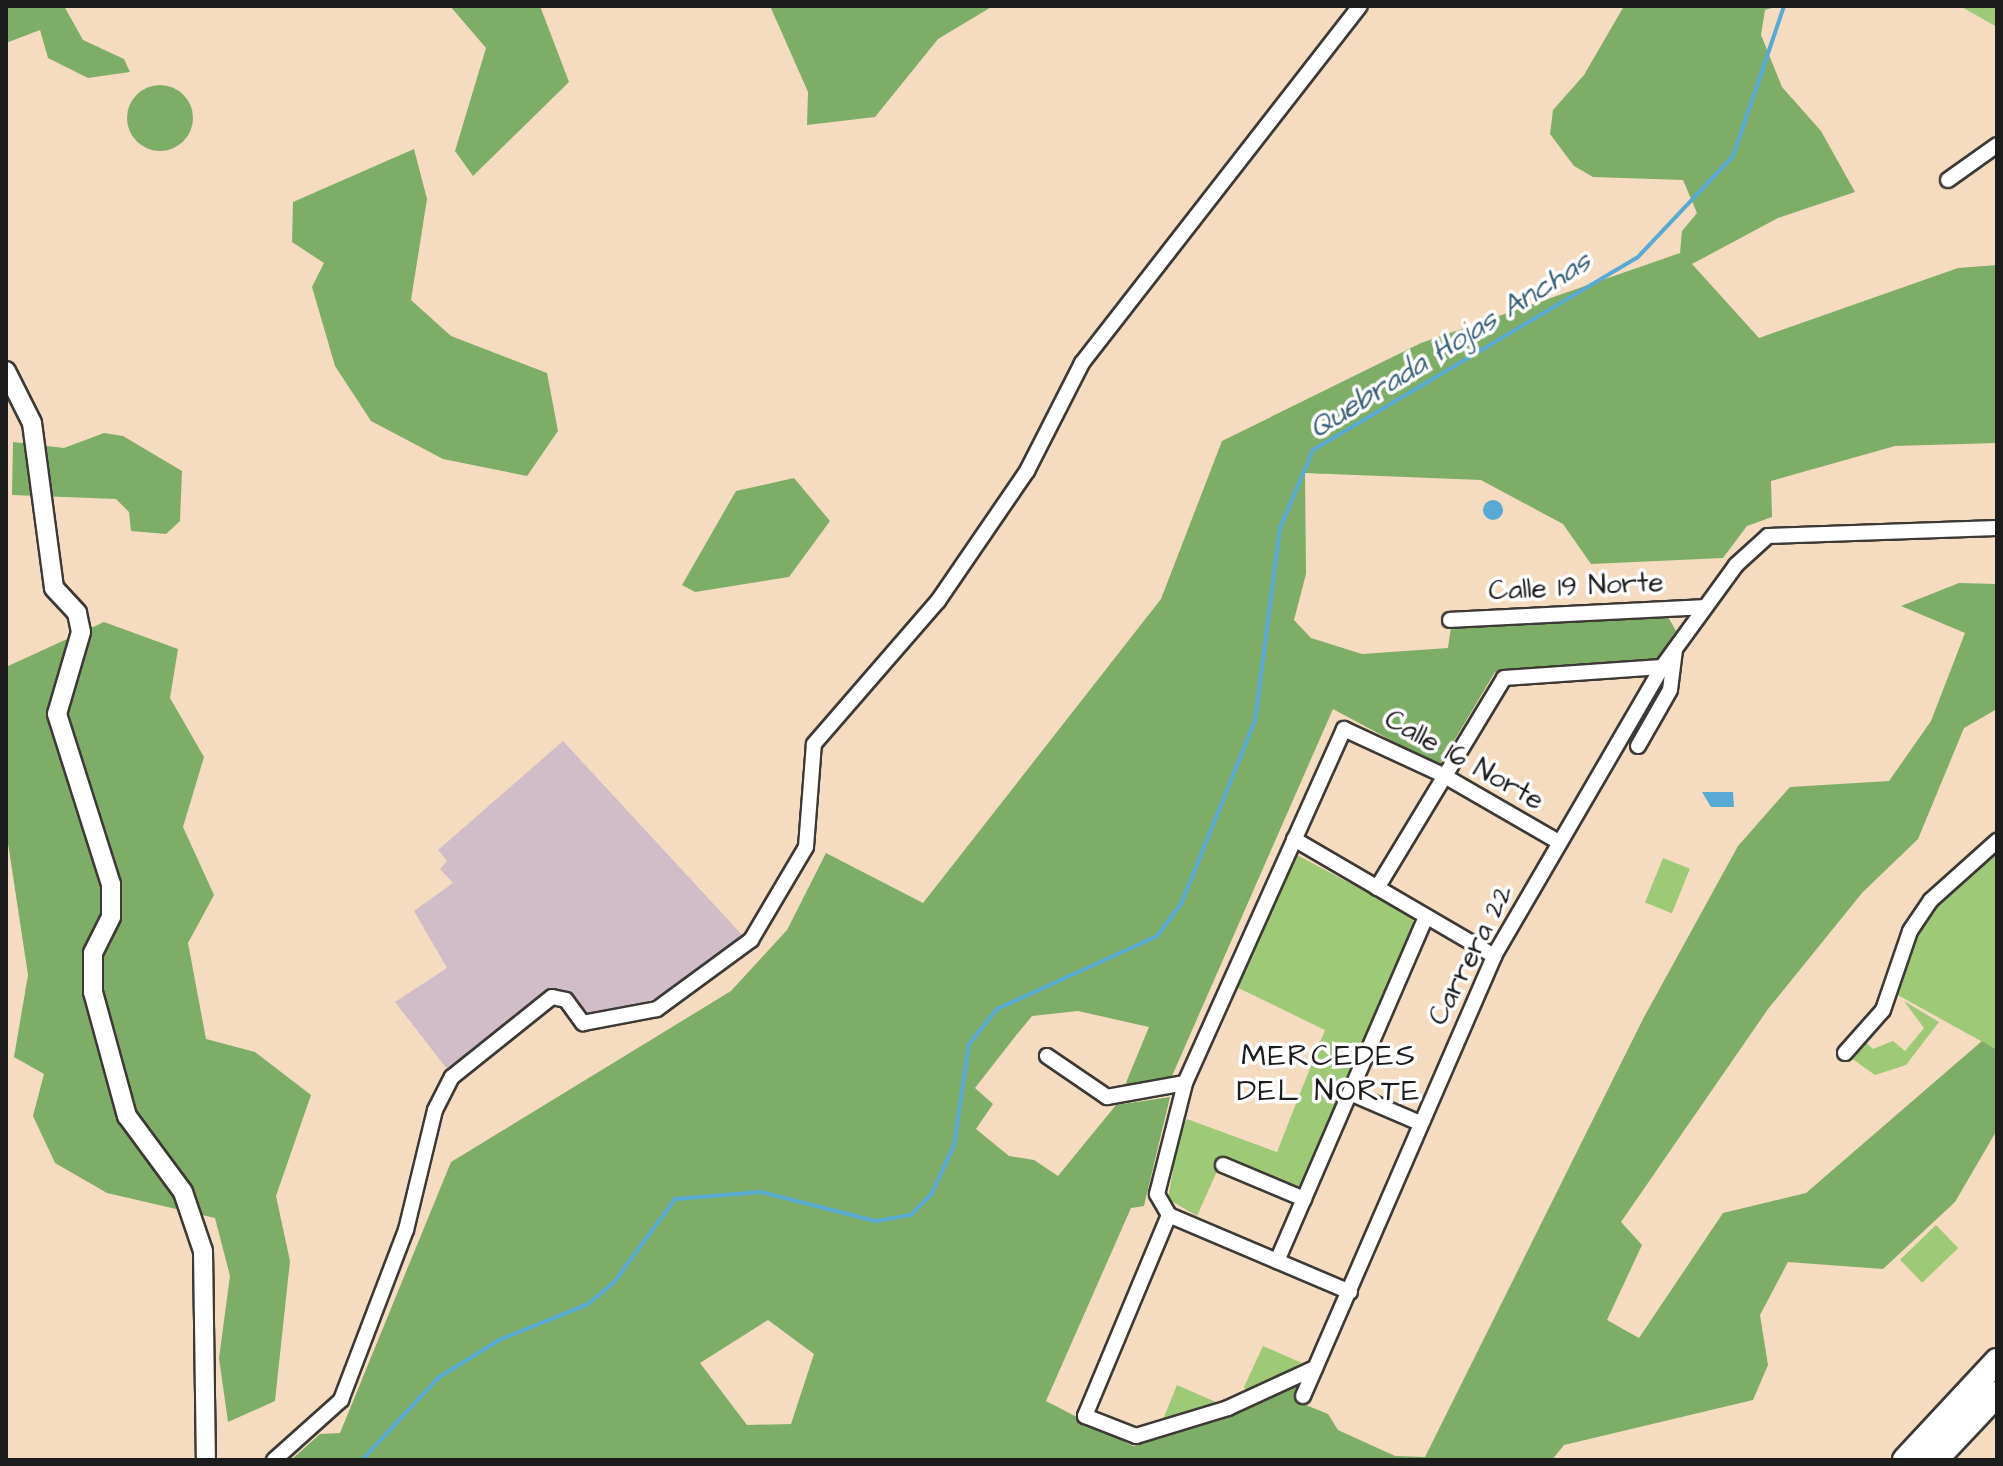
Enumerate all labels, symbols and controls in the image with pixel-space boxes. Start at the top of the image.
water label: Quebrada Hojas Anchas [1303,244,1597,446]
street label: Calle 19 Norte [1488,566,1664,608]
street label: Calle 16 Norte [1379,702,1549,818]
street label: Carrera 22 [1421,879,1521,1031]
district label: MERCEDES DEL NORTE [1237,1038,1421,1108]

